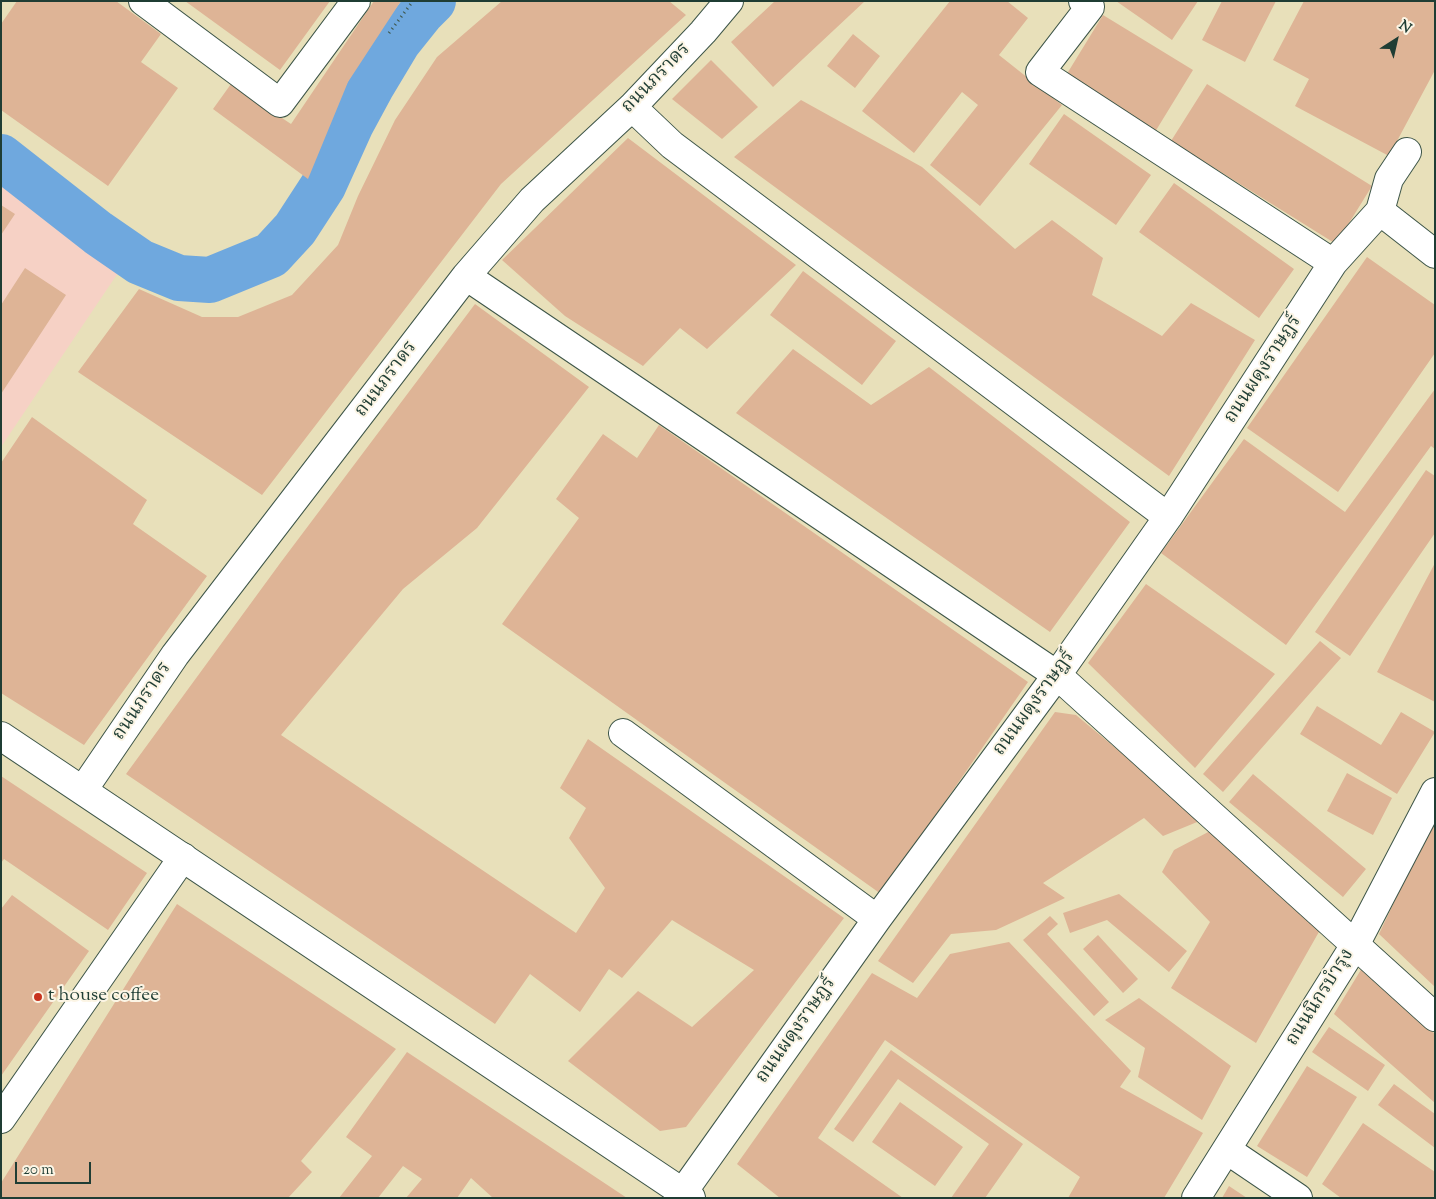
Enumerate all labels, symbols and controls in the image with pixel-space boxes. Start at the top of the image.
north arrow [1371,15,1421,65]
text: N [1394,16,1415,39]
street label: ถนนภราดร [618,39,696,119]
street label: ถนนผดุงราษฎร์ [1221,312,1307,428]
street label: ถนนภราดร [351,337,423,423]
street label: ถนนผดุงราษฎร์ [989,647,1081,761]
street label: ถนนภราดร [109,659,177,745]
street label: ถนนนิกรบำรุง [1282,945,1360,1051]
street label: ถนนผดุงราษฎร์ [752,974,842,1088]
place label: t house coffee [48,986,159,1008]
marker: t house coffee [32,991,44,1003]
scale bar [18,1152,94,1184]
text: 20 m [23,1160,54,1181]

